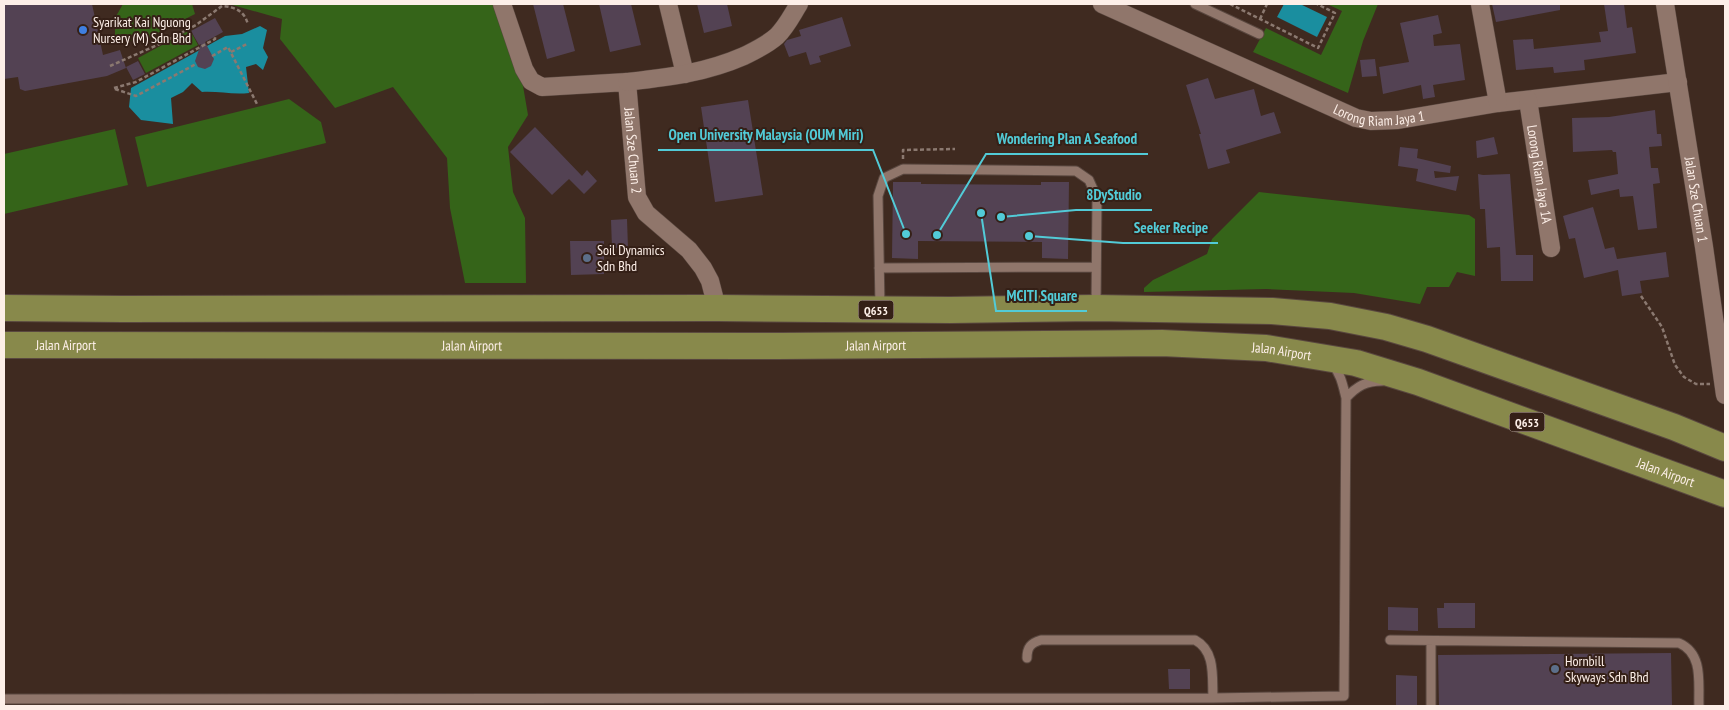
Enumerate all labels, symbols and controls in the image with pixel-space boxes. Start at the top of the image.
place label: Syarikat Kai Nguong Nursery (M) Sdn Bhd [93,13,191,47]
marker: Syarikat Kai Nguong Nursery (M) Sdn Bhd [77,24,89,36]
street label: Lorong Riam Jaya 1 [1331,100,1426,130]
street label: Jalan Sze Chuan 2 [620,106,646,194]
callout: Open University Malaysia (OUM Miri) [658,120,873,150]
callout: Wondering Plan A Seafood [986,124,1148,154]
street label: Lorong Riam Jaya 1A [1523,124,1556,225]
text: Open University Malaysia (OUM Miri) [668,125,864,144]
text: Wondering Plan A Seafood [996,129,1138,148]
street label: Jalan Sze Chuan 1 [1680,154,1712,244]
callout: 8DyStudio [1076,180,1152,210]
text: 8DyStudio [1086,185,1142,204]
callout: Seeker Recipe [1123,213,1218,243]
text: Seeker Recipe [1134,218,1208,237]
place label: Soil Dynamics Sdn Bhd [597,241,665,275]
marker: Soil Dynamics Sdn Bhd [581,252,593,264]
callout: MCITI Square [996,281,1087,311]
text: MCITI Square [1006,286,1078,305]
road number: Q653 [858,300,894,320]
street label: Jalan Airport [35,336,96,354]
street label: Jalan Airport [845,336,906,354]
street label: Jalan Airport [441,337,502,355]
street label: Jalan Airport [1250,338,1313,364]
road number: Q653 [1510,412,1544,432]
street label: Jalan Airport [1633,453,1697,491]
place label: Hornbill Skyways Sdn Bhd [1565,652,1649,686]
marker: Hornbill Skyways Sdn Bhd [1549,663,1561,675]

